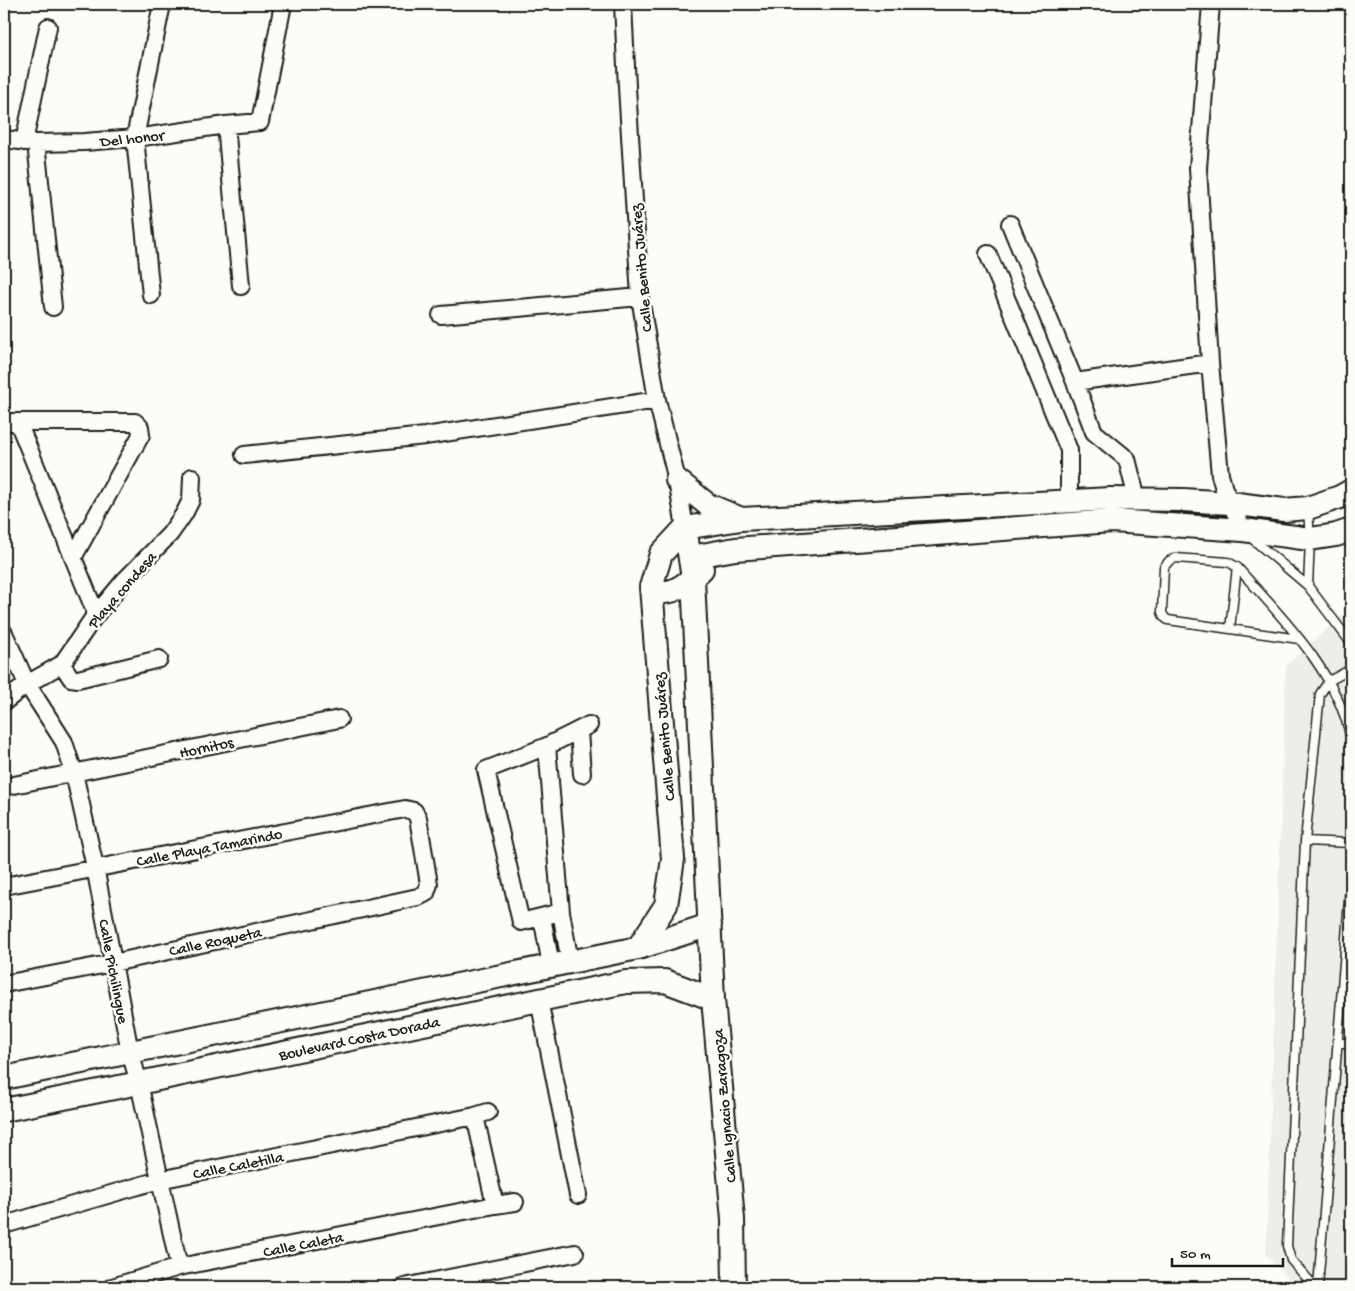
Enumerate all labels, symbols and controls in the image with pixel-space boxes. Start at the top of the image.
street label: Del honor [98,128,167,153]
street label: Calle Benito Juárez [628,202,659,333]
street label: Playa condesa [84,548,163,634]
street label: Calle Benito Juárez [651,671,682,802]
street label: Hornitos [178,734,237,764]
street label: Calle Playa Tamarindo [135,826,284,873]
street label: Calle Pichilingue [92,918,131,1026]
street label: Calle Roqueta [168,924,265,962]
street label: Boulevard Costa Dorada [276,1014,443,1067]
street label: Calle Ignacio Zaragoza [710,1027,743,1183]
street label: Calle Caletilla [192,1149,287,1186]
street label: Calle Caleta [262,1229,347,1264]
scale bar [1172,1236,1284,1268]
text: 50 m [1180,1246,1211,1264]

